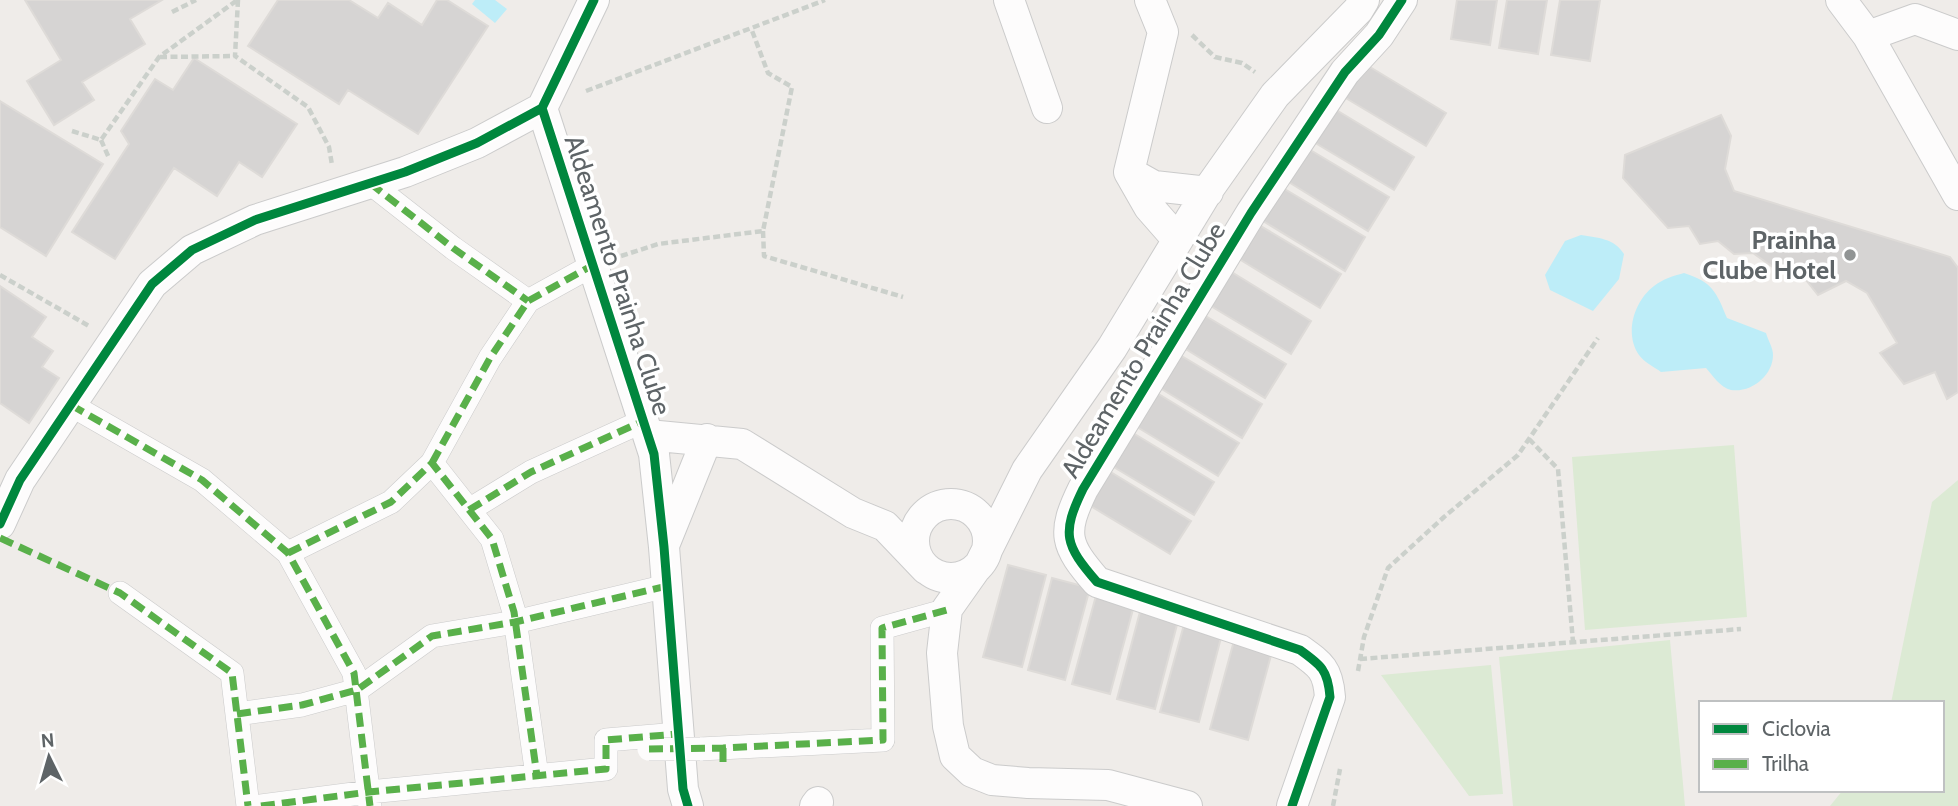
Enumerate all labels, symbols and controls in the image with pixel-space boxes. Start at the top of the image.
street label: Aldeamento Prainha Clube [558,131,678,419]
street label: Aldeamento Prainha Clube [1054,216,1232,484]
place label: Prainha Clube Hotel [1703,224,1836,286]
marker: Prainha Clube Hotel [1842,247,1858,263]
legend [1699,701,1944,792]
text: Ciclovia [1762,716,1831,741]
north arrow [14,722,84,792]
text: N [40,729,55,753]
text: Trilha [1762,751,1809,776]

